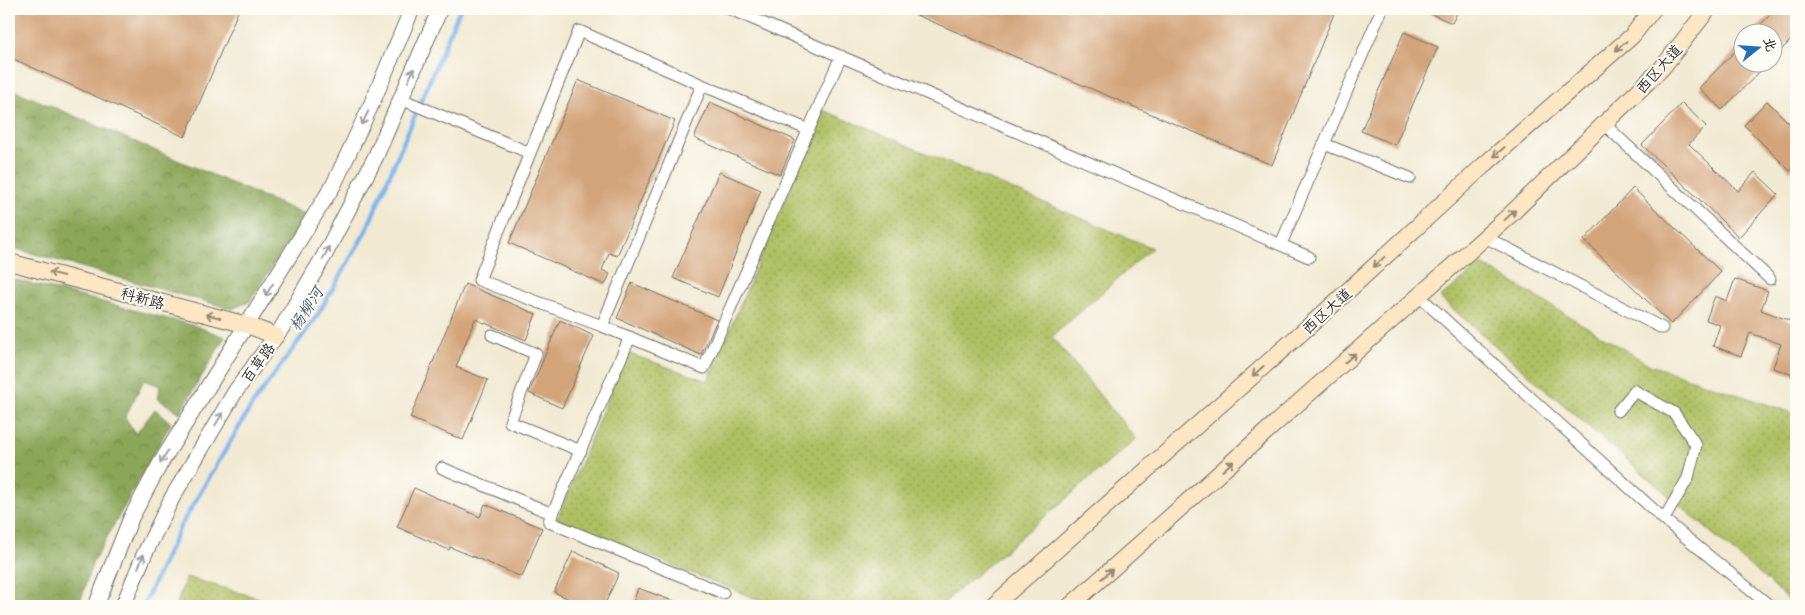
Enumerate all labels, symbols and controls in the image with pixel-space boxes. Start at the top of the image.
north arrow [1732,22,1782,72]
text: 北 [1759,34,1783,54]
street label: 西区大道 [1629,38,1687,98]
one-way arrow [1615,40,1628,51]
one-way arrow [407,68,417,83]
one-way arrow [360,110,369,125]
one-way arrow [1492,147,1505,158]
one-way arrow [1504,209,1516,221]
one-way arrow [321,245,331,260]
one-way arrow [1372,256,1385,268]
one-way arrow [48,269,64,279]
water label: 杨柳河 [282,279,330,335]
street label: 科新路 [118,280,168,314]
street label: 西区大道 [1296,281,1356,339]
one-way arrow [264,283,274,297]
one-way arrow [205,311,221,320]
street label: 百草路 [234,337,280,387]
one-way arrow [1343,353,1356,364]
one-way arrow [1251,365,1264,377]
one-way arrow [215,412,225,426]
one-way arrow [158,450,168,464]
one-way arrow [1222,460,1235,472]
one-way arrow [137,554,147,569]
one-way arrow [1100,568,1113,580]

